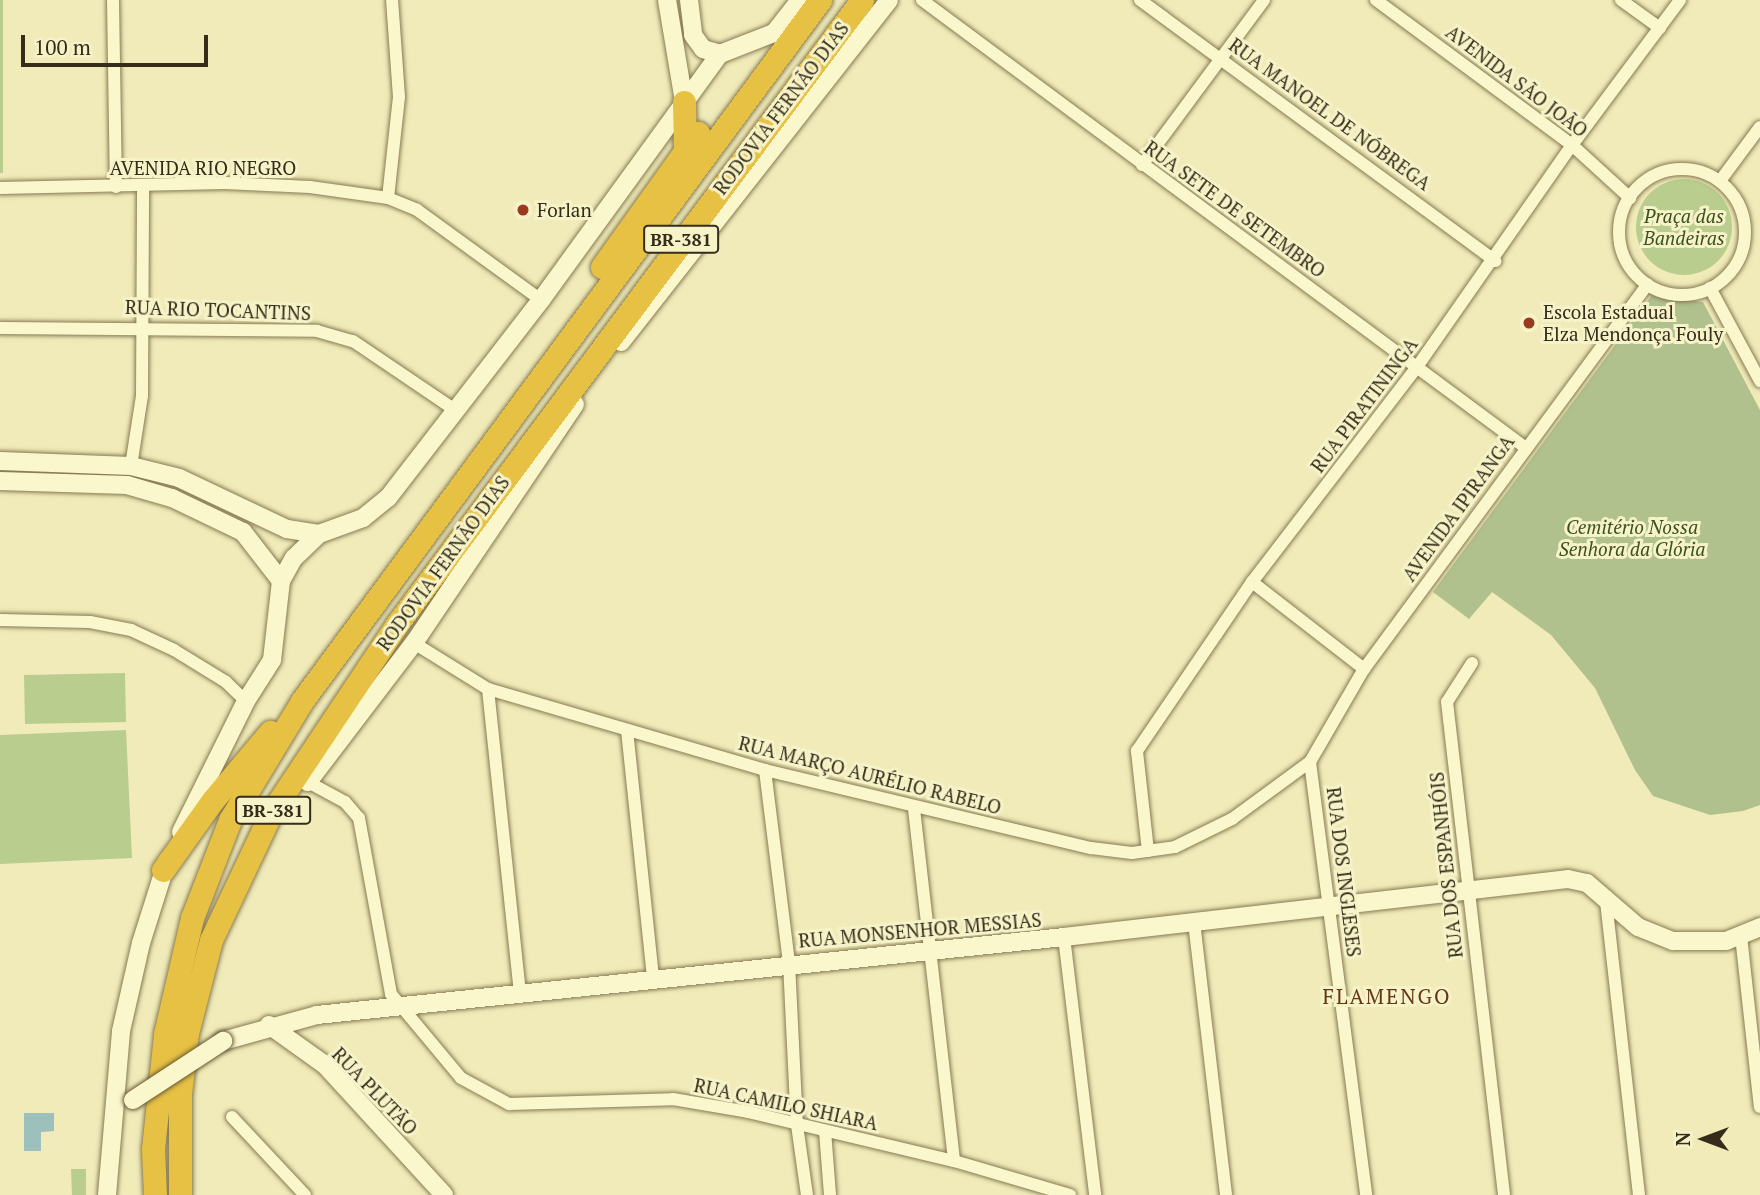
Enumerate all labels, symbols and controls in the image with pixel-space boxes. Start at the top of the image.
street label: RODOVIA FERNÃO DIAS [708,17,854,199]
street label: AVENIDA SÃO JOÃO [1441,20,1593,142]
scale bar [24,21,212,65]
text: 100 m [34,33,91,61]
street label: RUA MANOEL DE NÓBREGA [1225,33,1435,195]
street label: RUA SETE DE SETEMBRO [1140,136,1330,282]
street label: AVENIDA RIO NEGRO [110,157,296,179]
place label: Forlan [537,199,592,221]
marker: Forlan [515,202,531,218]
park label: Praça das Bandeiras [1643,205,1725,249]
road number: BR-381 [642,225,720,254]
street label: RUA RIO TOCANTINS [124,295,312,325]
place label: Escola Estadual Elza Mendonça Fouly [1543,301,1723,345]
marker: Escola Estadual Elza Mendonça Fouly [1521,315,1537,331]
street label: RUA PIRATININGA [1306,333,1422,477]
street label: AVENIDA IPIRANGA [1397,430,1519,586]
street label: RODOVIA FERNÃO DIAS [372,471,514,655]
park label: Cemitério Nossa Senhora da Glória [1559,516,1705,560]
street label: RUA MARÇO AURÉLIO RABELO [736,731,1004,819]
street label: RUA DOS ESPANHÓIS [1425,771,1467,959]
street label: RUA DOS INGLESES [1322,786,1366,958]
road number: BR-381 [234,796,312,824]
street label: RUA MONSENHOR MESSIAS [797,908,1043,952]
district label: FLAMENGO [1323,983,1451,1009]
street label: RUA PLUTÃO [327,1042,423,1140]
street label: RUA CAMILO SHIARA [692,1073,880,1135]
north arrow [1669,1104,1739,1174]
text: N [1670,1132,1695,1146]

